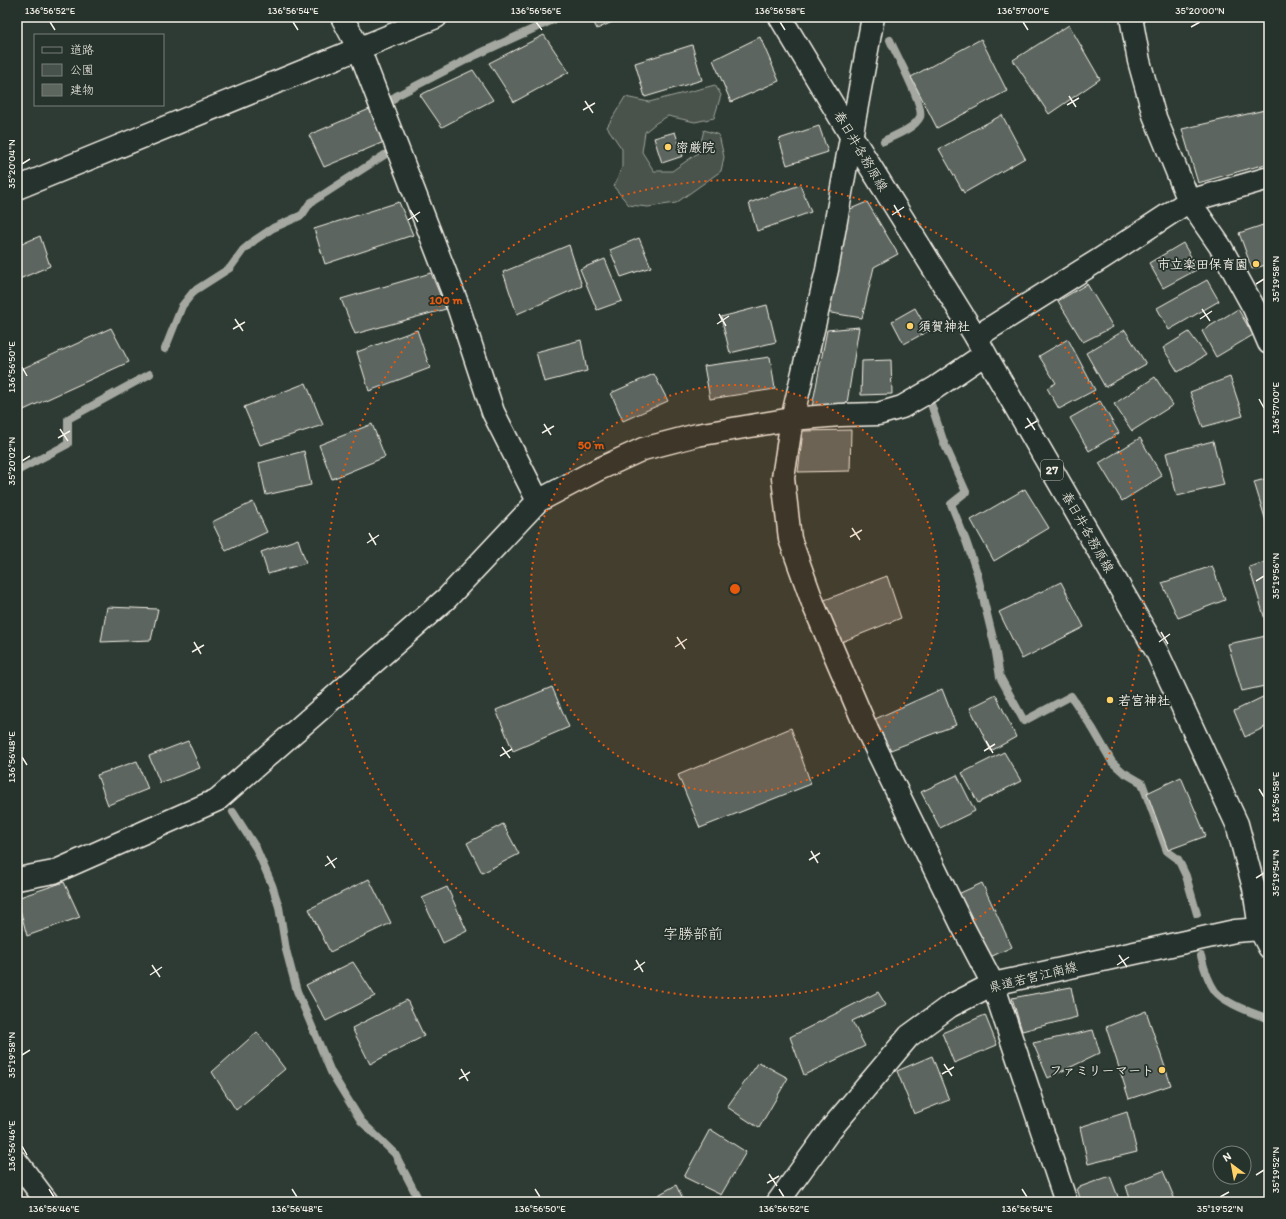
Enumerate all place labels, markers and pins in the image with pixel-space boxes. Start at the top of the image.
place label: 密厳院 [676,140,715,155]
marker: 密厳院 [663,142,673,152]
place label: 市立楽田保育園 [1157,257,1248,272]
marker: 市立楽田保育園 [1251,259,1261,269]
place label: 須賀神社 [918,319,970,334]
marker: 須賀神社 [905,321,915,331]
centre of rings [728,582,742,596]
place label: 若宮神社 [1118,693,1170,708]
marker: 若宮神社 [1105,695,1115,705]
place label: ファミリーマート [1049,1063,1154,1078]
marker: ファミリーマート [1157,1065,1167,1075]

